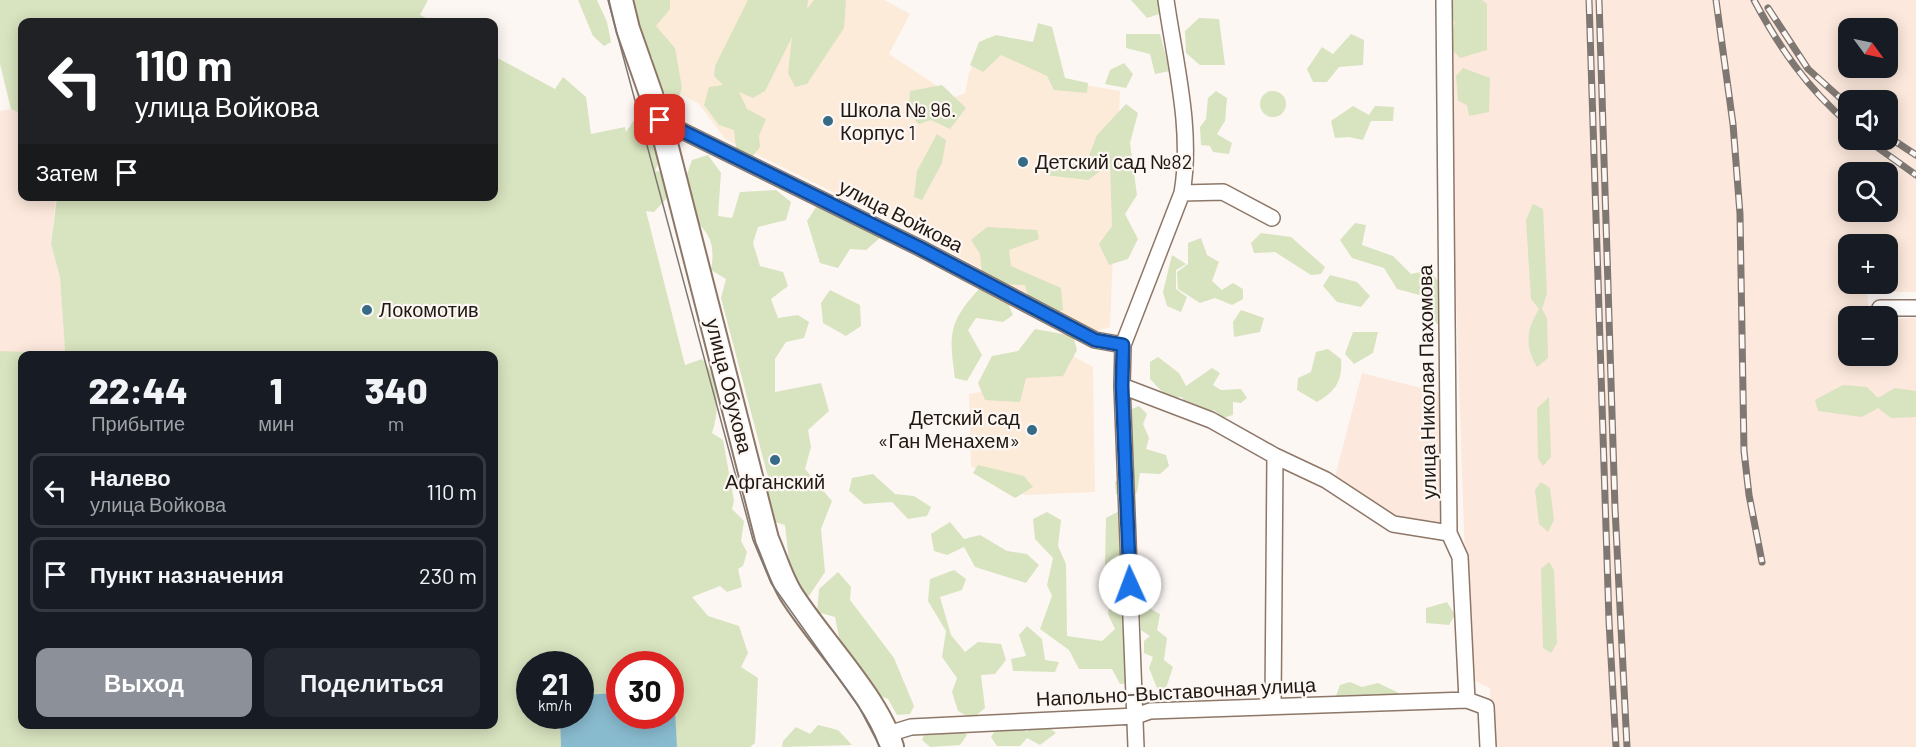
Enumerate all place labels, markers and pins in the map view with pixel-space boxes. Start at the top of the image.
pin [634,94,685,145]
place label: Школа № 96. Корпус 1 [840,97,957,144]
marker: Школа № 96. Корпус 1 [821,114,835,128]
place label: Детский сад №82 [1035,149,1192,173]
marker: Детский сад №82 [1016,155,1030,169]
place label: Локомотив [379,297,479,321]
marker: Локомотив [360,303,374,317]
place label: Детский сад «Ган Менахем» [878,405,1020,452]
marker: Детский сад «Ган Менахем» [1025,423,1039,437]
marker: Афганский [768,453,782,467]
place label: Афганский [725,469,825,493]

